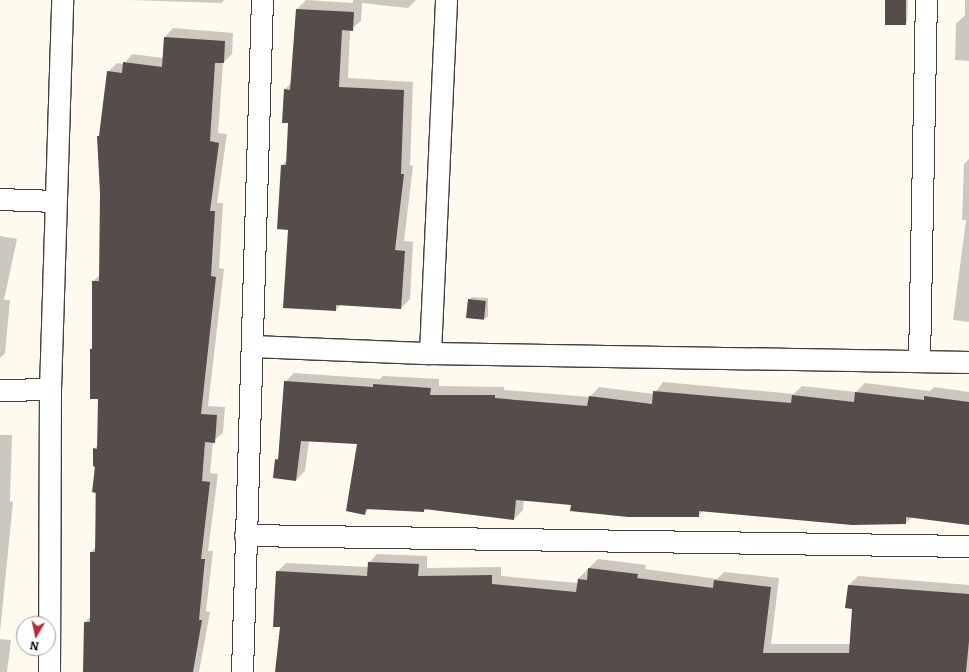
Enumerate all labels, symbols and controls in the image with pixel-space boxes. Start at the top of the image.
north arrow [16,616,56,656]
text: N [28,638,40,655]

